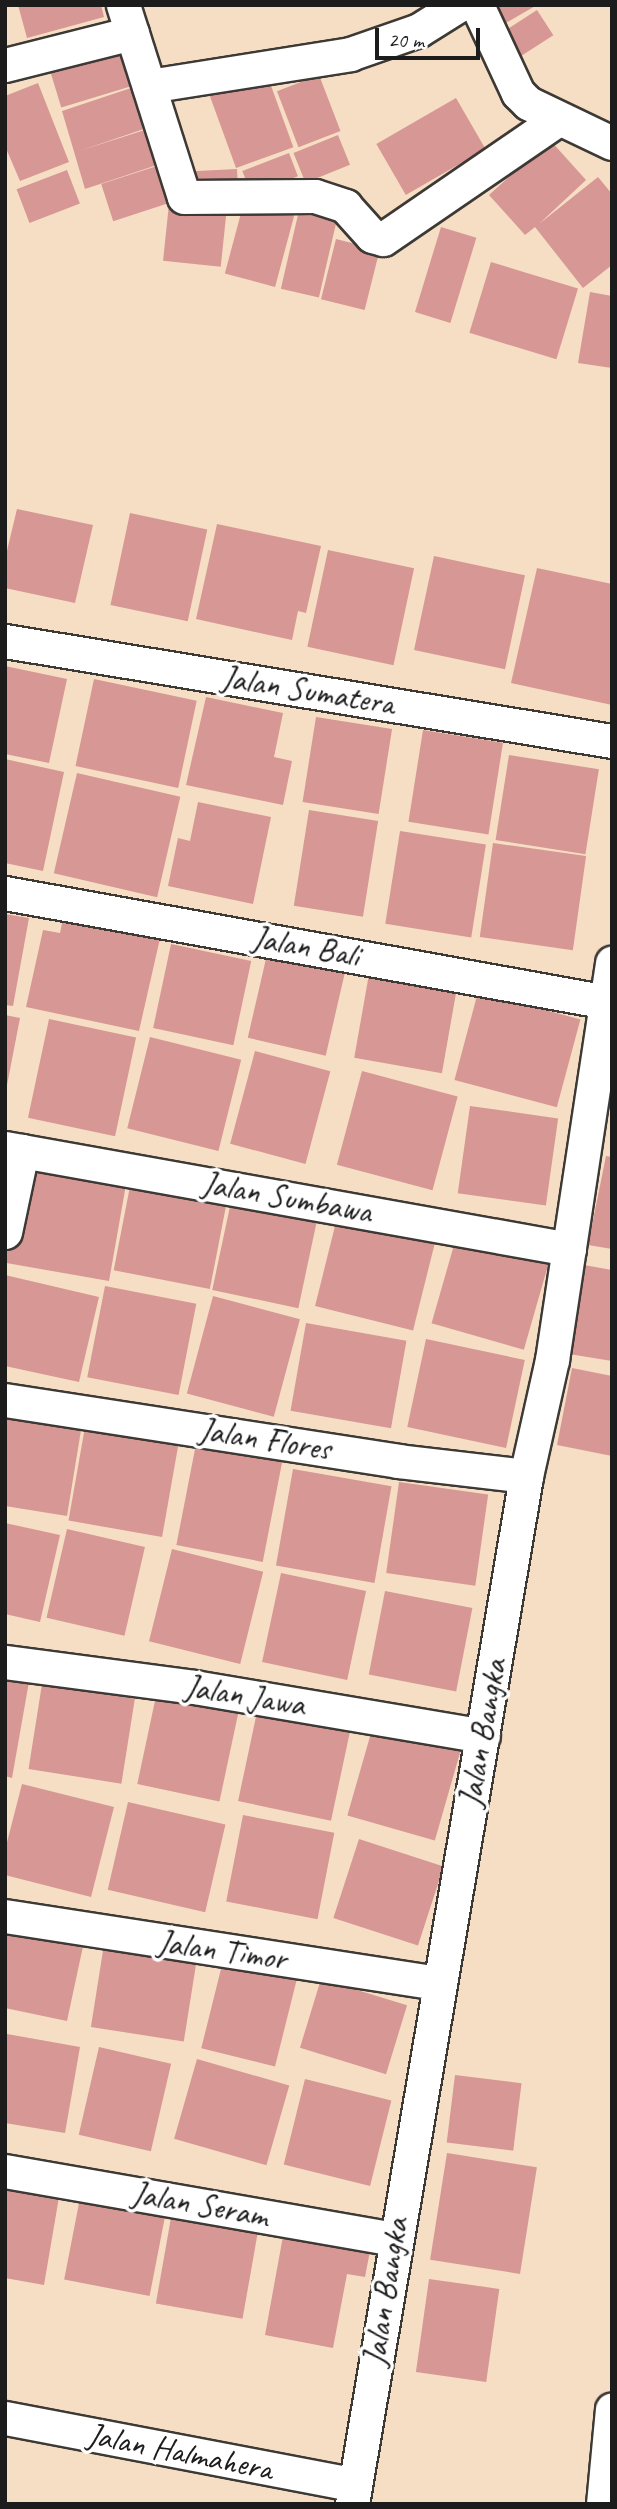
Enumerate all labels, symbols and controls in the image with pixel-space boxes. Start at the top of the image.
scale bar [379,14,484,58]
text: 20 m [388,27,424,53]
street label: Jalan Sumatera [219,658,397,724]
street label: Jalan Bali [249,918,363,976]
street label: Jalan Sumbawa [200,1164,374,1232]
street label: Jalan Flores [196,1410,334,1470]
street label: Jalan Bangka [451,1656,515,1810]
street label: Jalan Jawa [183,1667,307,1725]
street label: Jalan Timor [155,1922,289,1980]
street label: Jalan Seram [129,2174,271,2236]
street label: Jalan Bangka [355,2215,417,2369]
street label: Jalan Halmahera [83,2414,277,2490]

